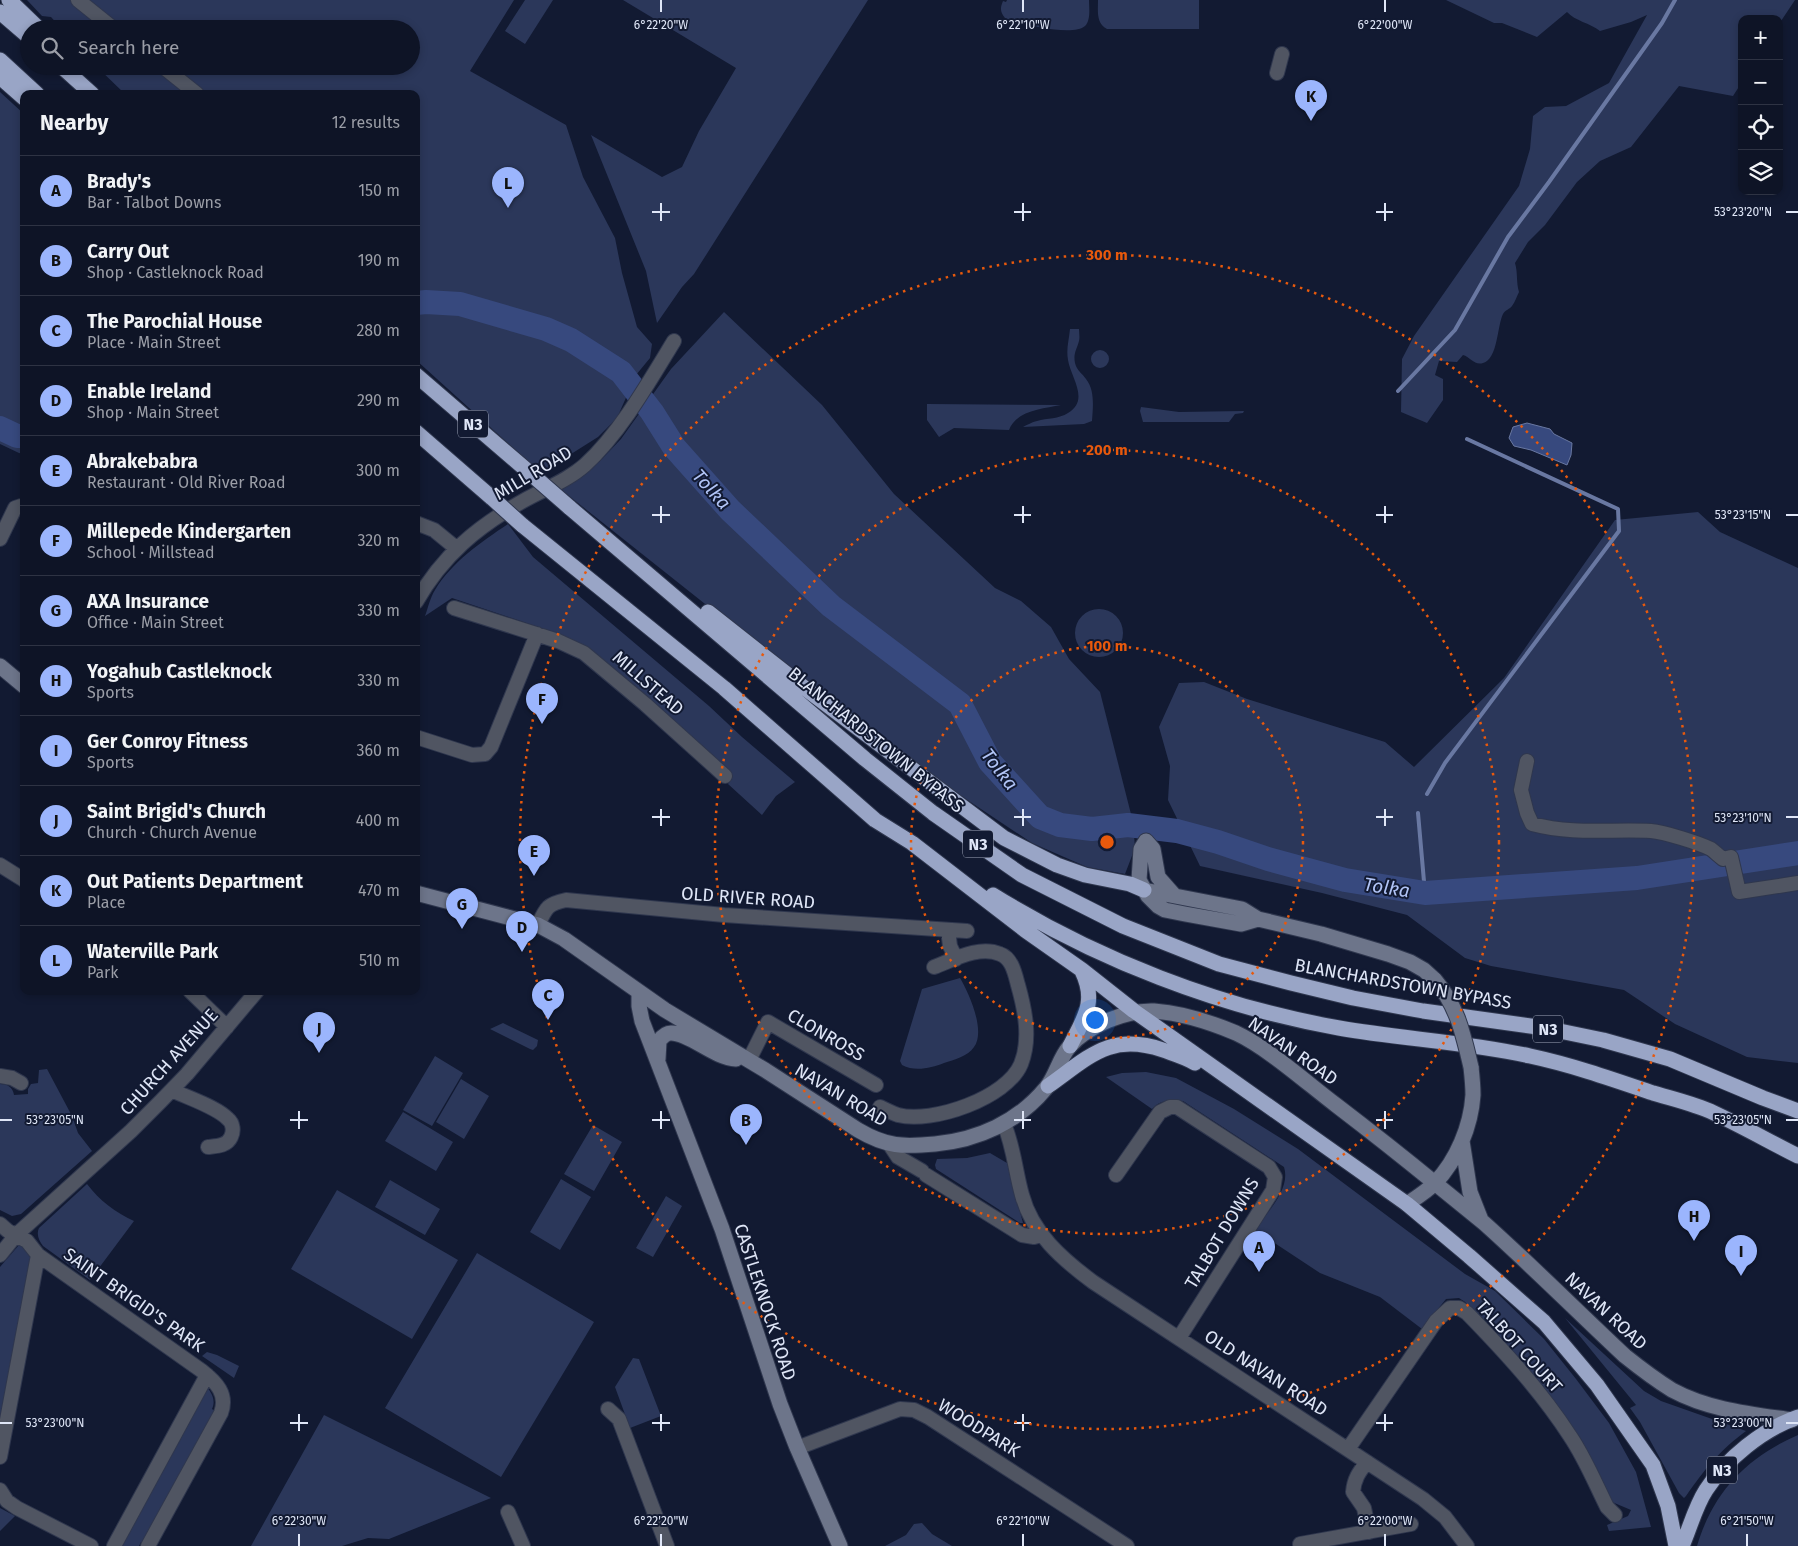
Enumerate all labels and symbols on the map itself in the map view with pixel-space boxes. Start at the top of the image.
text: 6°22'20"W [634,18,688,32]
text: 6°22'10"W [996,18,1050,32]
text: 6°22'00"W [1358,18,1413,32]
pin: K [1295,80,1327,121]
pin: L [492,167,524,208]
text: 53°23'20"N [1714,205,1772,219]
text: 300 m [1085,246,1128,264]
road number: N3 [458,410,488,438]
street label: MILL ROAD [490,441,576,505]
text: 200 m [1086,441,1128,459]
water label: Tolka [688,464,736,514]
text: 53°23'15"N [1715,508,1771,522]
text: 100 m [1087,637,1127,655]
street label: MILLSTEAD [608,646,688,720]
street label: BLANCHARDSTOWN BYPASS [784,662,968,818]
pin: F [526,683,558,724]
water label: Tolka [976,744,1023,795]
text: 53°23'10"N [1714,811,1772,825]
road number: N3 [963,831,993,858]
centre of rings [1098,833,1116,851]
pin: E [518,835,550,876]
water label: Tolka [1362,873,1412,902]
street label: OLD RIVER ROAD [680,882,816,914]
pin: G [446,888,478,929]
pin: D [506,911,538,952]
street label: BLANCHARDSTOWN BYPASS [1293,954,1513,1014]
pin: C [532,979,564,1020]
street label: CHURCH AVENUE [115,1004,223,1120]
street label: CLONROSS [783,1004,869,1066]
your location [1082,1007,1108,1033]
pin: J [303,1012,335,1053]
street label: NAVAN ROAD [1244,1012,1342,1090]
road number: N3 [1533,1016,1563,1042]
street label: NAVAN ROAD [791,1059,891,1131]
pin: B [730,1104,762,1145]
text: 53°23'05"N [26,1113,84,1127]
text: 53°23'05"N [1714,1113,1772,1127]
street label: TALBOT DOWNS [1180,1174,1264,1292]
pin: H [1678,1200,1710,1241]
street label: CASTLEKNOCK ROAD [729,1221,801,1383]
pin: A [1243,1231,1275,1272]
pin: I [1725,1235,1757,1276]
street label: SAINT BRIGID'S PARK [59,1243,209,1357]
street label: NAVAN ROAD [1560,1267,1652,1355]
street label: TALBOT COURT [1471,1295,1567,1398]
street label: OLD NAVAN ROAD [1200,1325,1332,1421]
street label: WOODPARK [934,1394,1024,1462]
text: 53°23'00"N [26,1416,84,1430]
text: 53°23'00"N [1714,1416,1772,1430]
road number: N3 [1707,1456,1737,1484]
text: 6°22'30"W [272,1514,326,1528]
text: 6°22'20"W [634,1514,688,1528]
text: 6°22'10"W [996,1514,1050,1528]
text: 6°22'00"W [1358,1514,1413,1528]
text: 6°21'50"W [1720,1514,1774,1528]

